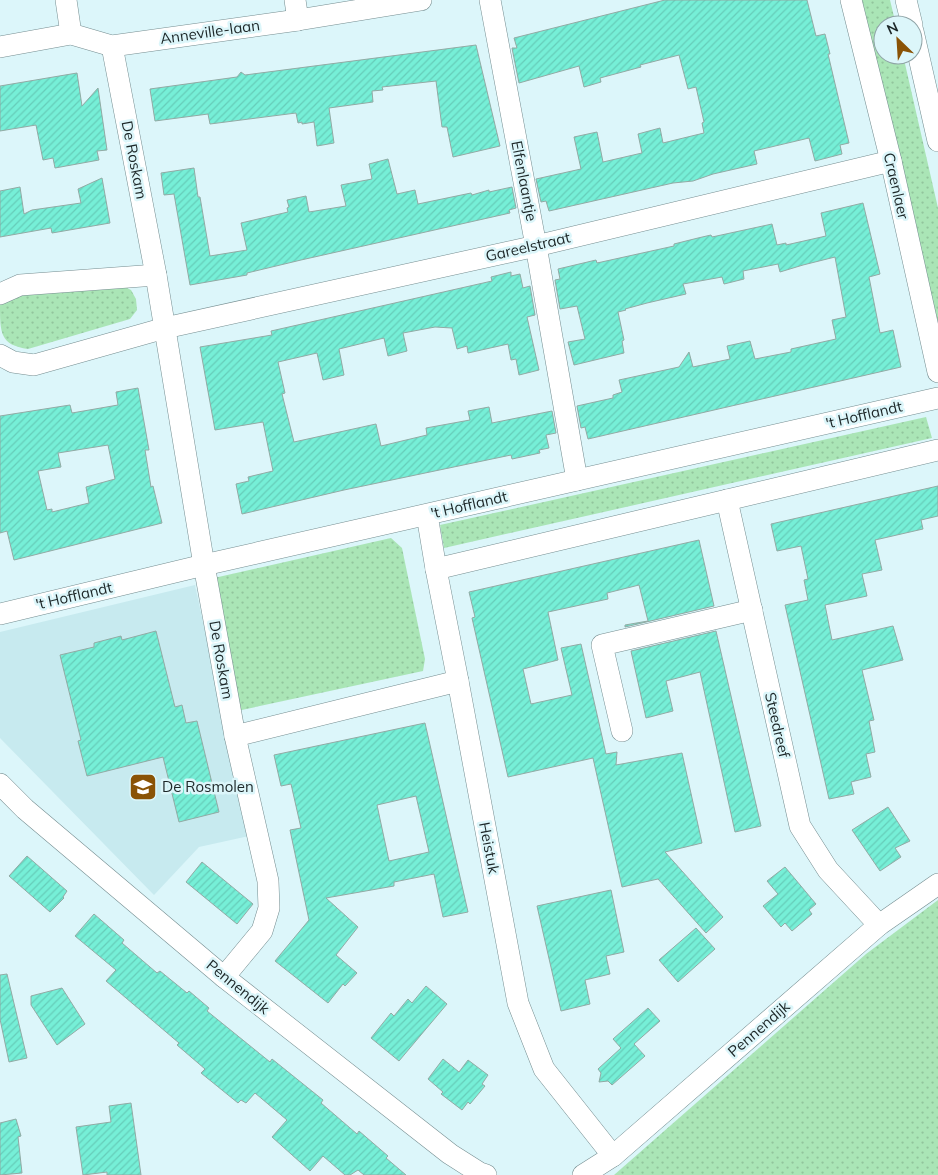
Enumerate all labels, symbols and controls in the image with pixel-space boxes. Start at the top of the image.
street label: Anneville-laan [159,15,261,48]
north arrow [873,15,923,65]
text: N [884,18,901,39]
street label: De Roskam [118,119,151,201]
street label: Elfenlaantje [507,139,542,223]
street label: Craenlaer [880,151,913,222]
street label: Gareelstraat [484,228,572,265]
street label: 't Hofflandt [824,396,904,433]
street label: 't Hofflandt [429,486,509,523]
street label: 't Hofflandt [34,577,114,614]
street label: De Roskam [205,619,238,701]
street label: Steedreef [761,690,794,760]
school or university icon: De Rosmolen [128,772,158,802]
place label: De Rosmolen [162,777,254,796]
street label: Heistuk [475,820,504,876]
street label: Pennendijk [203,955,274,1018]
street label: Pennendijk [724,996,794,1061]

